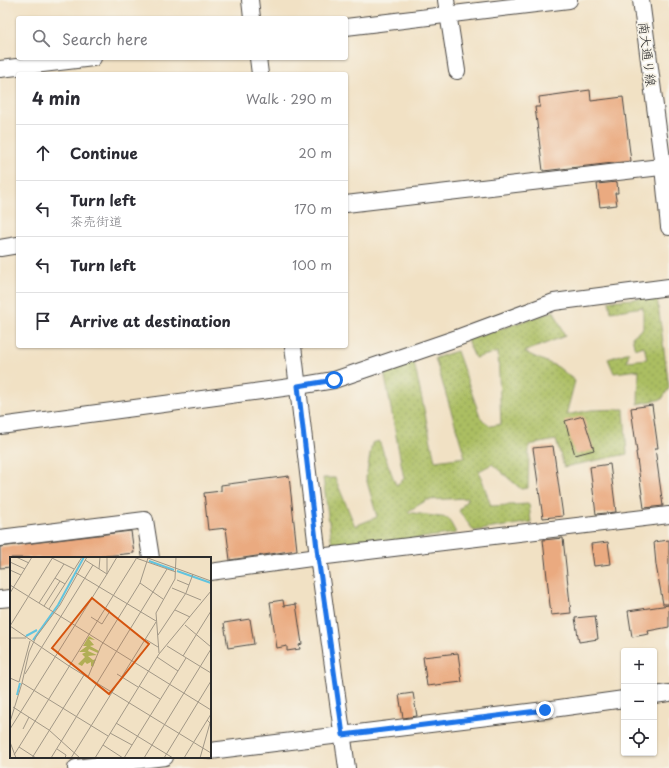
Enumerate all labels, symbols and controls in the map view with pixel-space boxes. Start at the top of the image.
search box [16,16,348,60]
street label: 南大通り線 [635,21,662,88]
icon: search [30,27,52,49]
text: Search here [62,27,148,50]
text: 4 min [32,85,80,111]
text: Walk · 290 m [246,89,332,108]
text: Continue [70,141,138,164]
icon: ahead [32,142,54,164]
text: 20 m [298,143,332,162]
text: Turn left [70,188,136,211]
icon: left [32,198,54,220]
text: 170 m [294,199,332,218]
text: 茶売街道 [70,211,122,230]
text: Turn left [70,253,136,276]
icon: left [32,254,54,276]
text: 100 m [292,255,332,274]
text: Arrive at destination [70,309,231,332]
icon: arrive [32,310,54,332]
route start [325,371,343,389]
inset map [10,557,211,758]
map controls [621,648,657,756]
button: + [621,648,657,684]
button: − [621,684,657,720]
route end [536,701,554,719]
button: locate [621,720,657,756]

